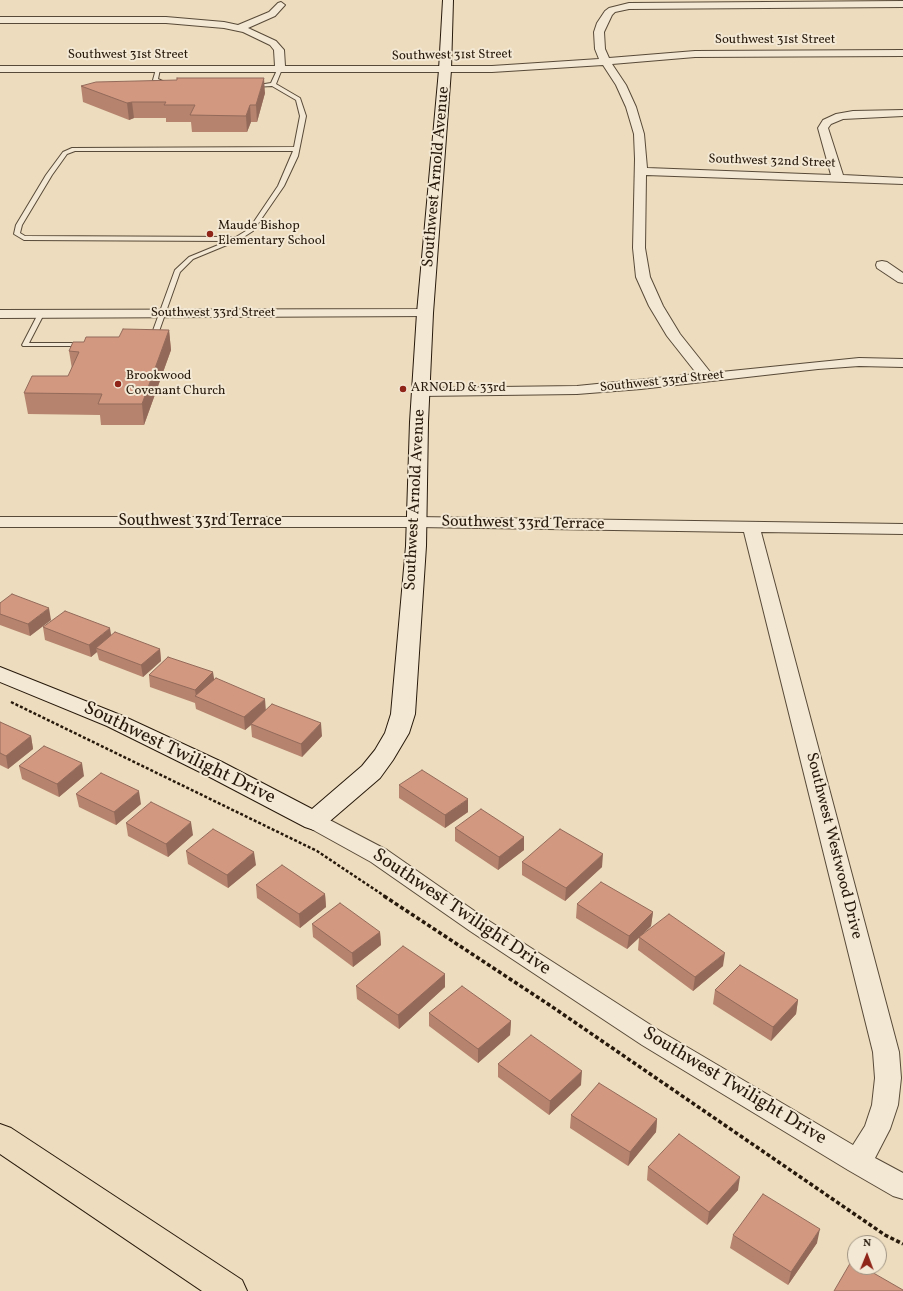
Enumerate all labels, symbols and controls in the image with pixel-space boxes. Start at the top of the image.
street label: Southwest 31st Street [715,33,835,49]
street label: Southwest 31st Street [392,47,512,65]
street label: Southwest 31st Street [68,48,188,64]
street label: Southwest Arnold Avenue [420,86,454,268]
street label: Southwest 32nd Street [708,152,836,172]
place label: Maude Bishop Elementary School [218,219,325,250]
marker: Maude Bishop Elementary School [205,229,215,239]
street label: Southwest 33rd Street [151,306,275,322]
street label: Southwest 33rd Street [599,368,725,396]
place label: Brookwood Covenant Church [126,369,226,400]
marker: Brookwood Covenant Church [113,379,123,389]
place label: ARNOLD & 33rd [411,381,506,397]
marker: ARNOLD & 33rd [398,384,408,394]
street label: Southwest Arnold Avenue [402,409,430,591]
street label: Southwest 33rd Terrace [118,512,282,532]
street label: Southwest 33rd Terrace [441,513,605,535]
street label: Southwest Twilight Drive [79,698,279,810]
street label: Southwest Westwood Drive [800,751,866,941]
street label: Southwest Twilight Drive [367,845,555,981]
street label: Southwest Twilight Drive [638,1023,830,1151]
north arrow [847,1235,887,1275]
text: N [863,1236,871,1251]

